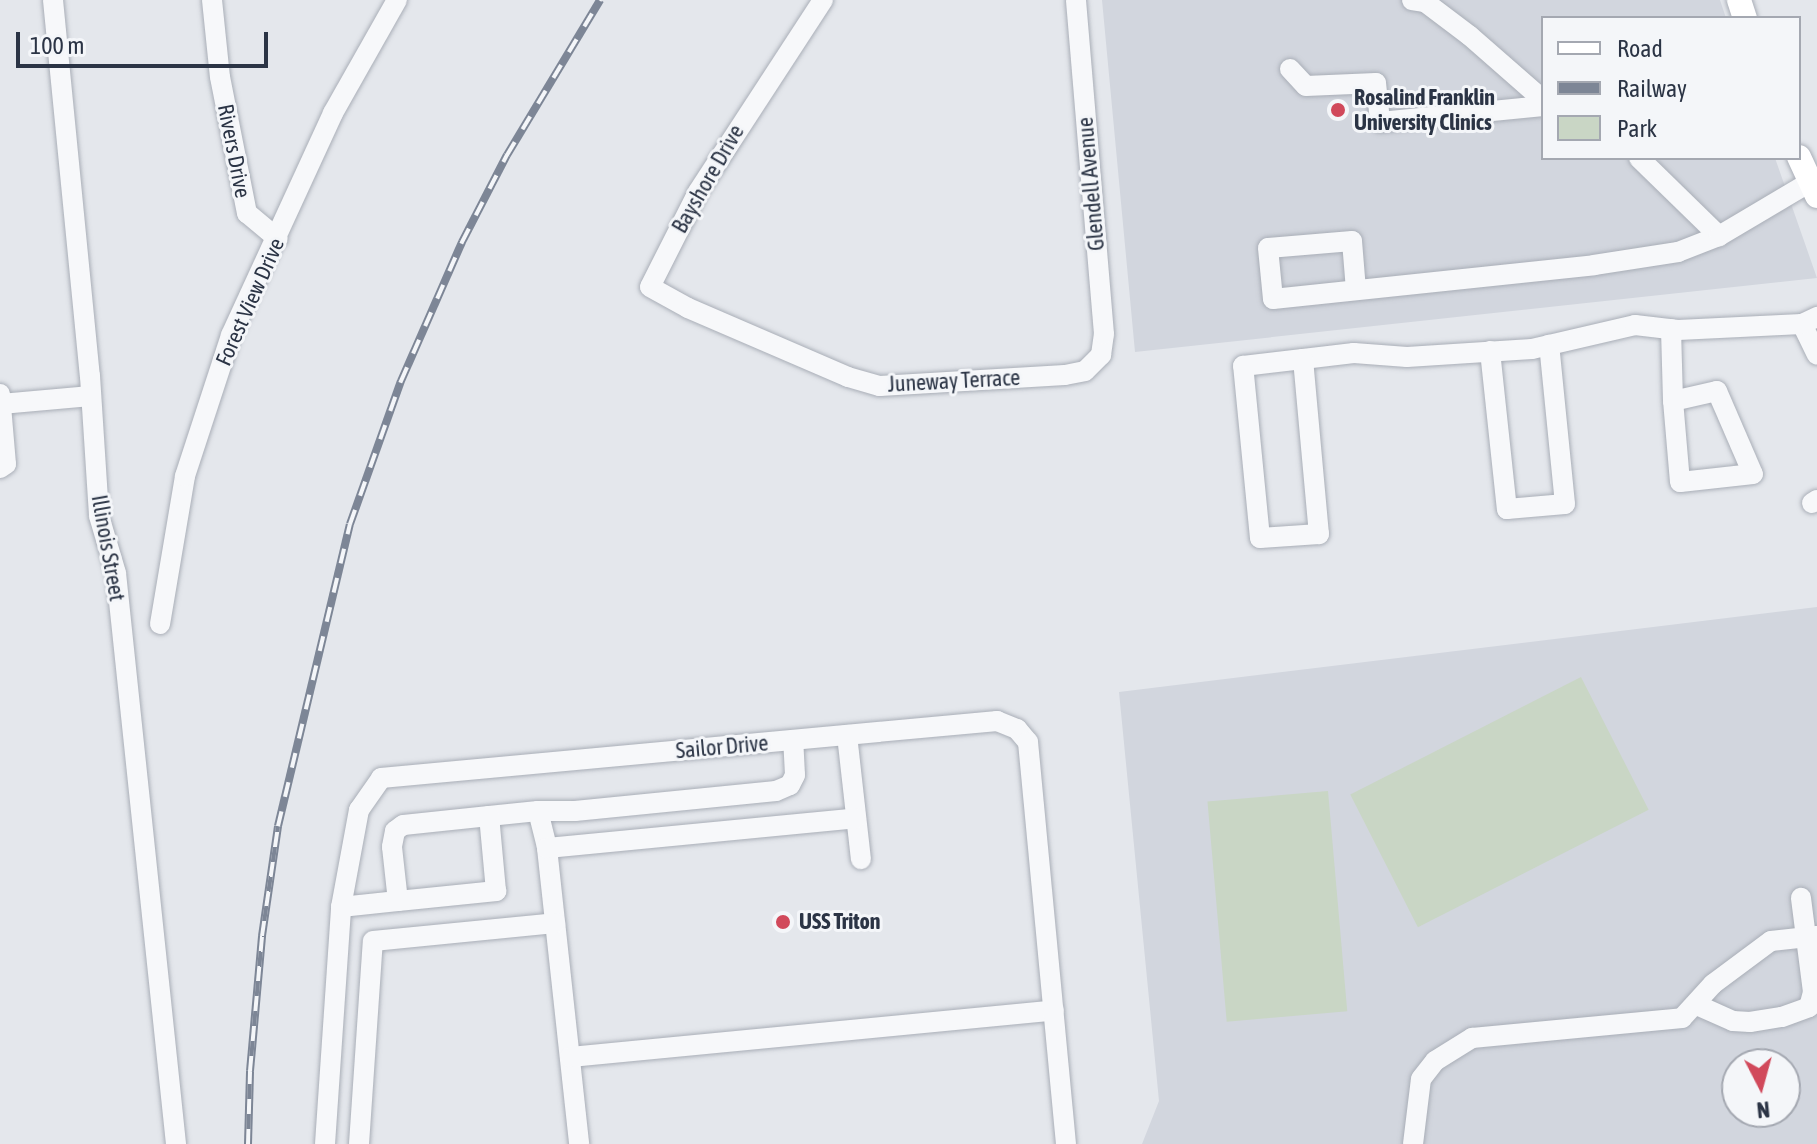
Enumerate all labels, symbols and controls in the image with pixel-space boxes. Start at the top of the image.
scale bar [20,16,272,66]
legend [1541,16,1801,160]
text: 100 m [30,32,84,59]
text: Road [1617,35,1663,62]
text: Railway [1617,75,1687,102]
place label: Rosalind Franklin University Clinics [1354,84,1495,136]
marker: Rosalind Franklin University Clinics [1329,101,1347,119]
street label: Rivers Drive [212,102,256,200]
text: Park [1617,115,1657,142]
street label: Glendell Avenue [1072,116,1110,252]
street label: Bayshore Drive [666,120,750,238]
street label: Forest View Drive [210,234,290,370]
street label: Juneway Terrace [887,364,1021,398]
street label: Illinois Street [86,493,130,603]
street label: Sailor Drive [675,730,769,764]
place label: USS Triton [799,909,880,935]
marker: USS Triton [774,913,792,931]
north arrow [1721,1048,1801,1128]
text: N [1755,1096,1771,1123]

